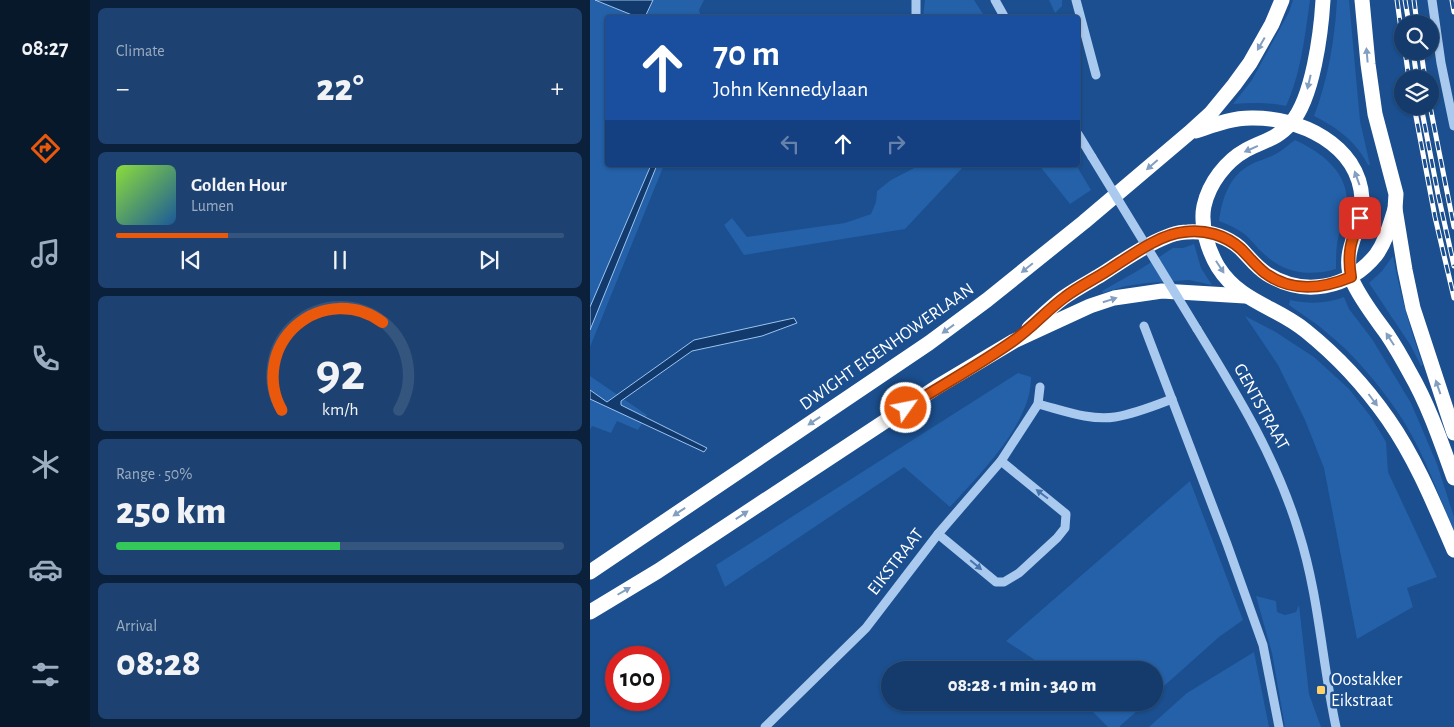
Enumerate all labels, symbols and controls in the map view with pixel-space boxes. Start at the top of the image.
map controls [1394,15,1439,115]
button: search [1394,15,1439,60]
icon: ahead [630,35,695,100]
text: 08:27 [21,37,69,59]
text: 70 m [713,37,780,72]
one-way arrow [1257,37,1266,51]
text: Climate [116,43,165,59]
one-way arrow [1362,47,1370,63]
text: 22° [316,70,364,108]
button: layers [1394,70,1439,115]
text: − [116,75,129,103]
text: + [551,75,564,103]
one-way arrow [1305,75,1313,90]
text: John Kennedylaan [713,78,868,100]
icon: left [776,130,804,158]
icon: ahead [829,130,857,158]
icon: right [882,130,910,158]
icon: directions [28,131,63,166]
one-way arrow [1244,145,1258,153]
one-way arrow [1146,159,1159,170]
one-way arrow [1353,171,1360,186]
text: Golden Hour [191,176,287,195]
pin [1339,197,1381,239]
text: Lumen [191,198,234,214]
icon: arrive [1346,204,1374,232]
icon: music [28,236,63,271]
icon: previous [177,246,205,274]
icon: pause [326,246,354,274]
icon: next [475,246,503,274]
one-way arrow [1215,261,1224,274]
one-way arrow [1021,263,1034,274]
street label: DWIGHT EISENHOWERLAAN [797,280,977,414]
one-way arrow [1103,295,1118,303]
one-way arrow [941,324,954,334]
one-way arrow [1385,332,1394,346]
icon: phone [28,341,63,376]
text: 92 [315,347,365,399]
street label: GENTSTRAAT [1230,361,1292,453]
one-way arrow [1434,379,1442,394]
position arrow [879,381,931,433]
one-way arrow [1368,393,1379,406]
text: km/h [322,401,358,419]
one-way arrow [807,416,820,426]
icon: climate [28,447,63,482]
text: Range · 50% [116,466,192,482]
one-way arrow [1035,489,1049,499]
text: 250 km [116,493,226,531]
one-way arrow [672,507,685,517]
one-way arrow [736,511,749,520]
street label: EIKSTRAAT [865,525,928,599]
icon: car [28,552,63,587]
one-way arrow [969,559,981,571]
one-way arrow [617,587,630,596]
text: Arrival [116,618,157,634]
text: 08:28 [116,645,201,683]
speed limit sign: 100 [605,646,670,711]
icon: filters [28,657,63,692]
place label: Oostakker Eikstraat [1331,671,1402,710]
text: 08:28 · 1 min · 340 m [948,676,1096,695]
marker: Oostakker Eikstraat [1315,684,1327,696]

